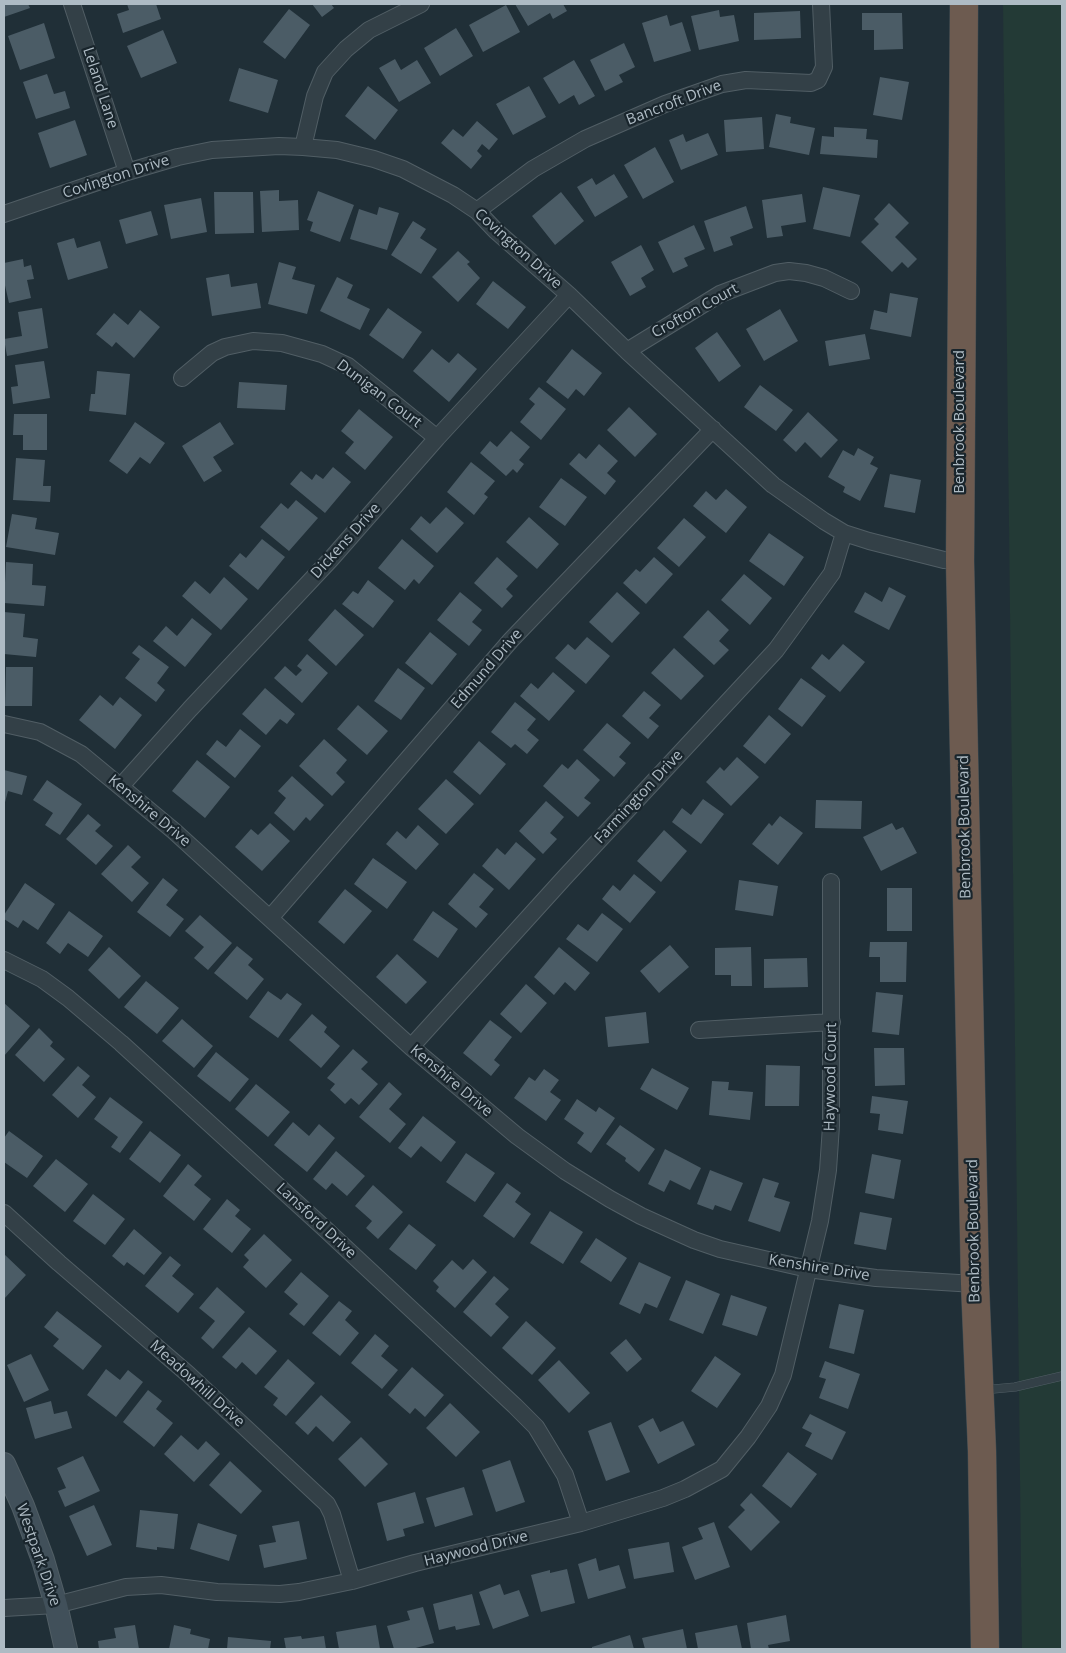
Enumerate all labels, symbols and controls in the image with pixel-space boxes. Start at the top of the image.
street label: Leland Lane [78,45,122,131]
street label: Bancroft Drive [624,77,724,129]
street label: Covington Drive [60,151,172,203]
street label: Covington Drive [471,205,565,293]
street label: Crofton Court [649,280,741,342]
street label: Benbrook Boulevard [951,350,969,494]
street label: Dunigan Court [333,356,425,432]
street label: Dickens Drive [307,500,385,582]
street label: Edmund Drive [448,626,526,712]
street label: Farmington Drive [591,746,687,848]
street label: Benbrook Boulevard [955,755,975,899]
street label: Kenshire Drive [104,771,194,851]
street label: Haywood Court [821,1022,841,1132]
street label: Kenshire Drive [406,1041,496,1121]
street label: Benbrook Boulevard [964,1159,984,1303]
street label: Lansford Drive [272,1179,360,1263]
street label: Kenshire Drive [767,1251,871,1285]
street label: Meadowhill Drive [146,1337,248,1431]
street label: Westpark Drive [12,1502,64,1608]
street label: Haywood Drive [422,1527,530,1571]

